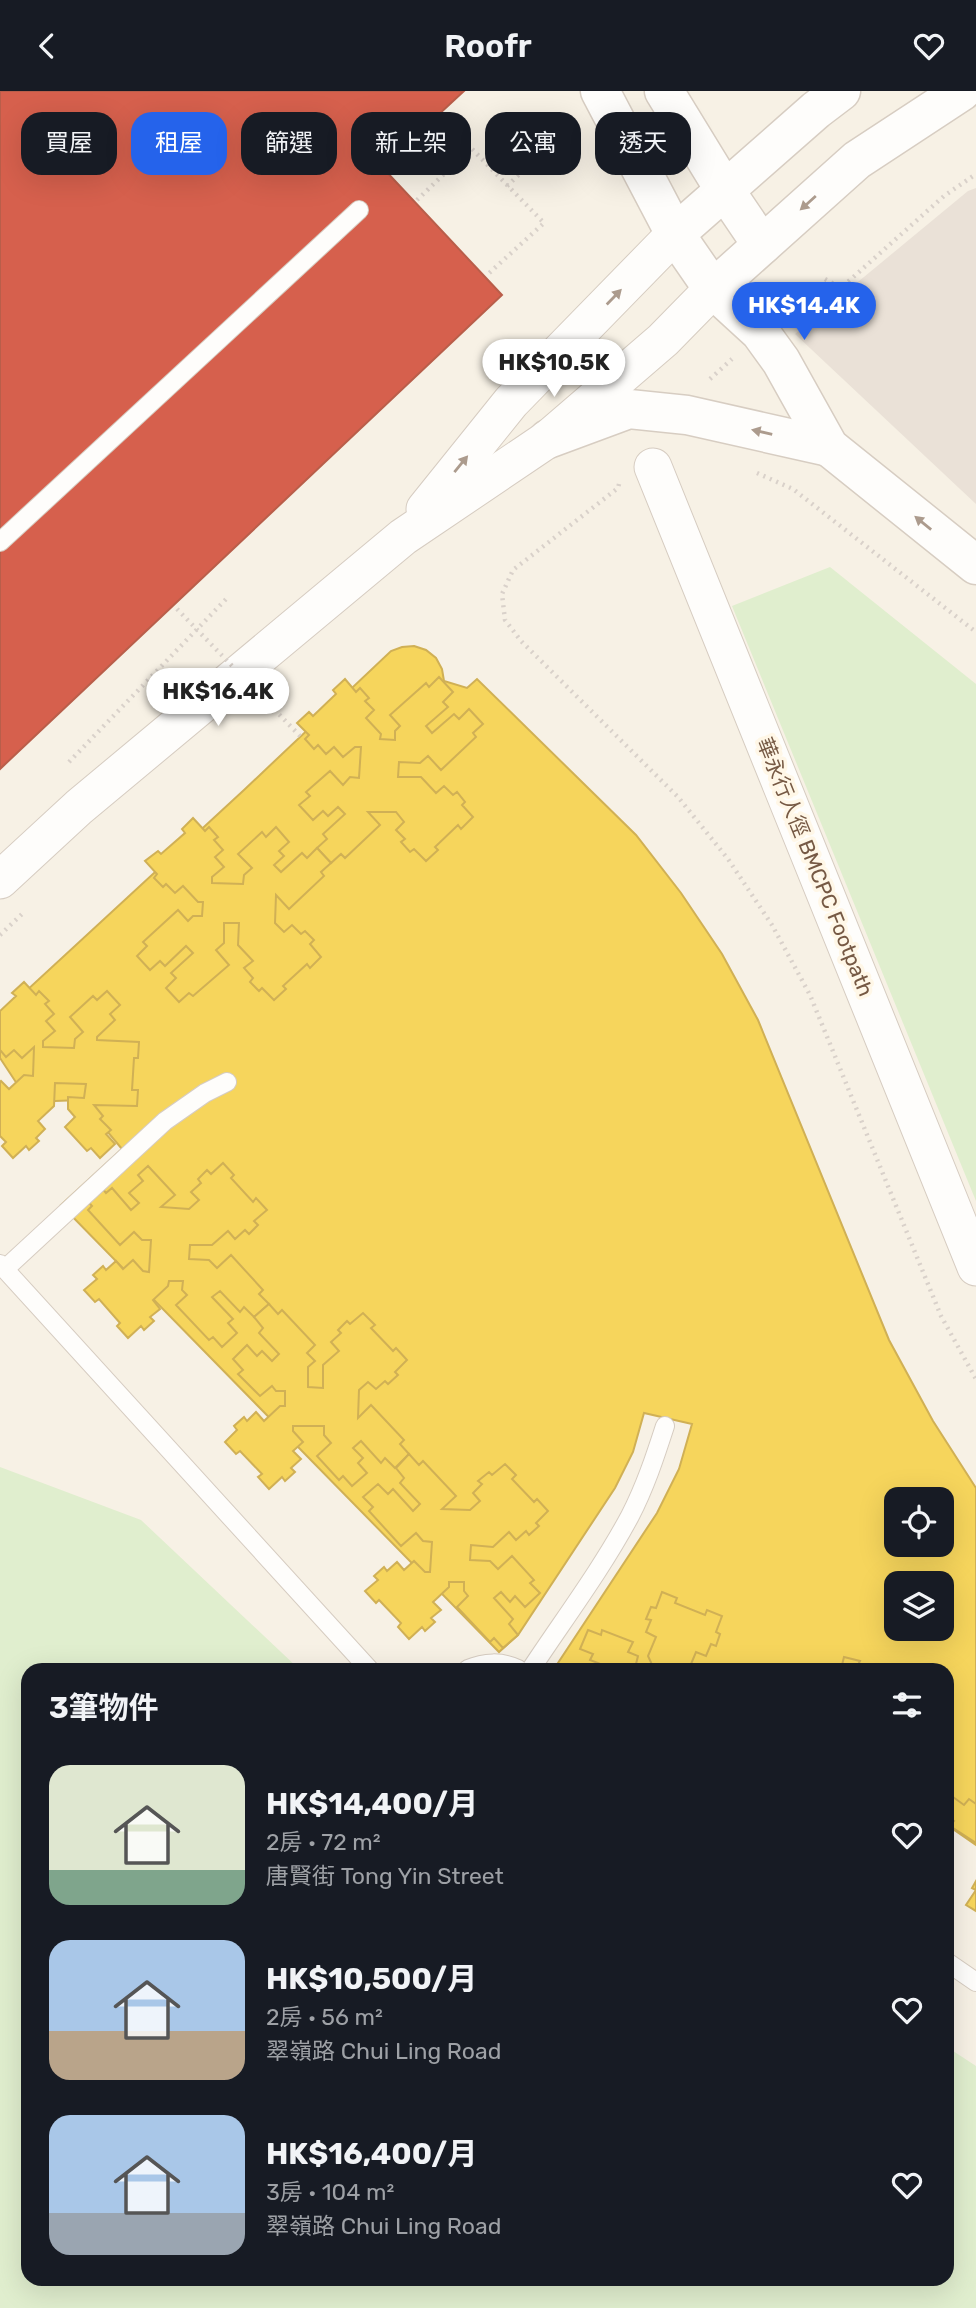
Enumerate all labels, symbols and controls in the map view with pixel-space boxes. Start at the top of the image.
icon: back [28,27,66,65]
text: Roofr [444,27,532,65]
icon: heart [910,27,948,65]
chip: 買屋 [21,112,117,175]
chip: 租屋 [131,112,227,175]
chip: 篩選 [241,112,337,175]
chip: 新上架 [351,112,471,175]
chip: 公寓 [485,112,581,175]
chip: 透天 [595,112,691,175]
one-way arrow [800,195,817,211]
pin: HK$14.4K [732,282,876,342]
one-way arrow [606,288,623,305]
text: HK$14.4K [748,291,860,319]
pin: HK$10.5K [482,339,626,399]
text: HK$10.5K [498,348,610,376]
one-way arrow [751,426,773,437]
one-way arrow [453,456,468,473]
one-way arrow [914,515,932,530]
pin: HK$16.4K [146,669,290,728]
text: HK$16.4K [162,677,274,705]
street label: 華永行人徑 BMCPC Footpath [752,734,879,1000]
map controls [884,1487,954,1641]
button: locate [884,1487,954,1557]
button: layers [884,1571,954,1641]
icon: filters [888,1686,926,1724]
text: 3筆物件 [49,1690,159,1726]
text: HK$14,400/月 [266,1786,478,1822]
icon: home [105,1793,189,1877]
icon: heart [888,1816,926,1854]
text: 2房 · 72 m² [266,1828,381,1856]
text: 唐賢街 Tong Yin Street [266,1862,504,1890]
text: HK$10,500/月 [266,1961,477,1997]
icon: home [105,1968,189,2052]
icon: heart [888,1991,926,2029]
text: 2房 · 56 m² [266,2003,383,2031]
text: 翠嶺路 Chui Ling Road [266,2037,501,2065]
text: HK$16,400/月 [266,2136,477,2172]
icon: home [105,2143,189,2227]
icon: heart [888,2166,926,2204]
text: 3房 · 104 m² [266,2178,394,2206]
text: 翠嶺路 Chui Ling Road [266,2212,501,2240]

